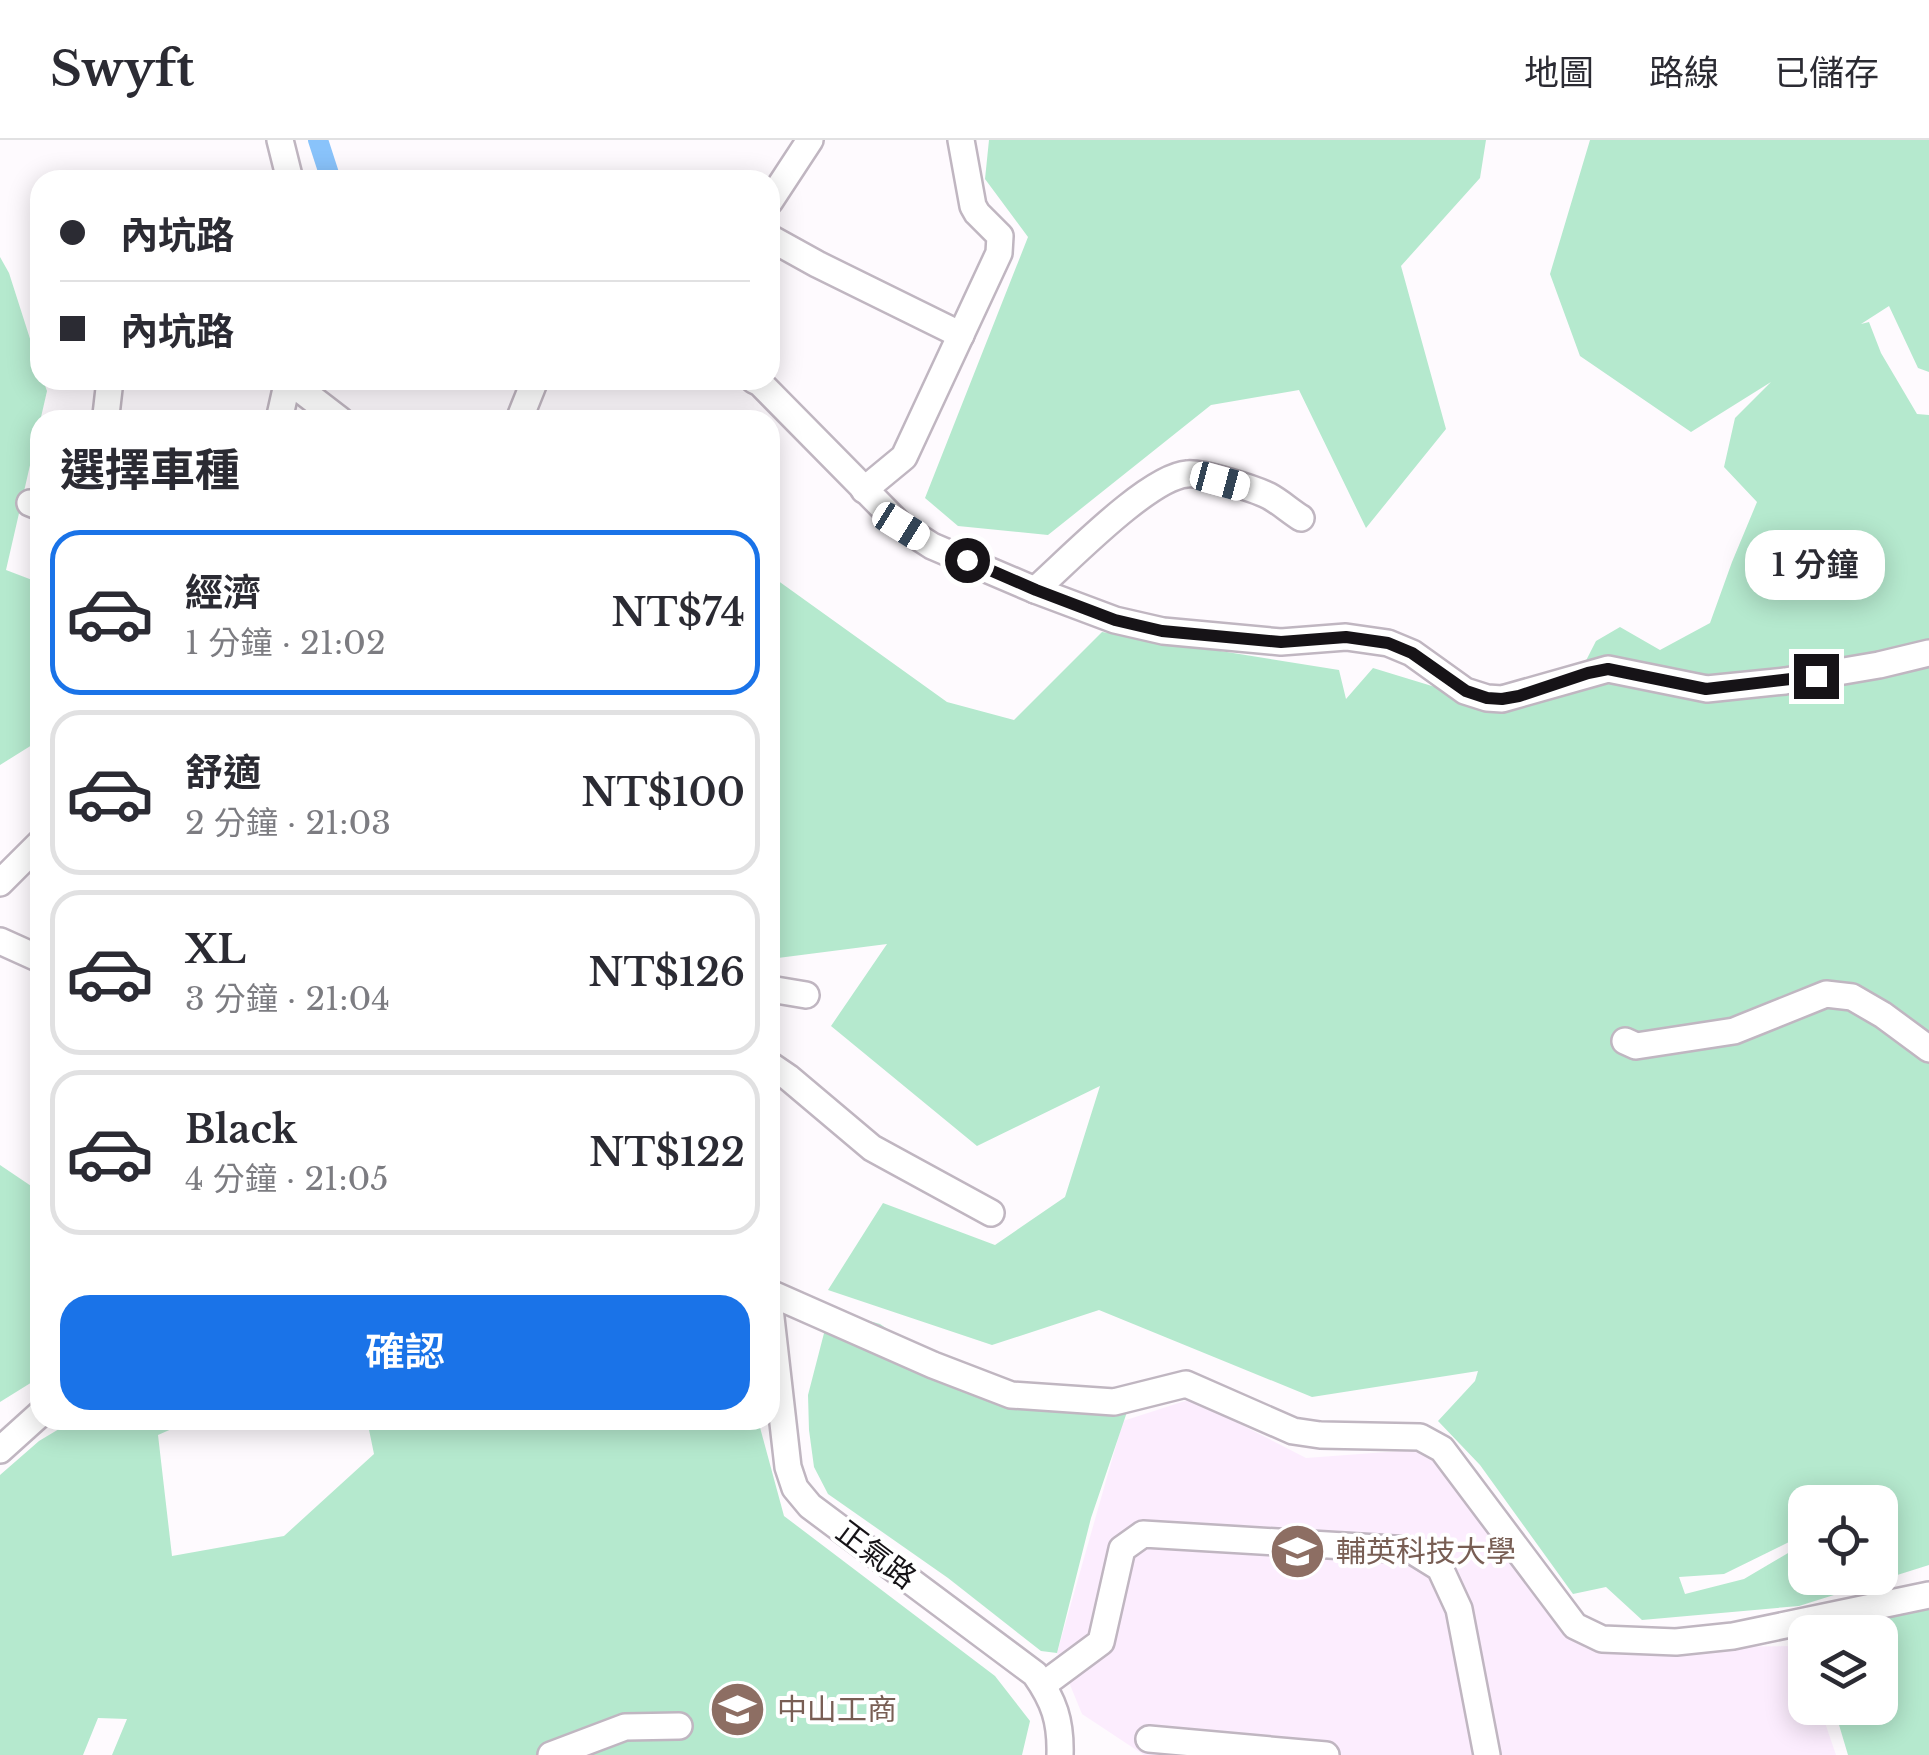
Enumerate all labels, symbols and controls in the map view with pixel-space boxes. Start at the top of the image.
text: Swyft [50,39,194,99]
text: 地圖 [1524,51,1594,94]
text: 路線 [1649,51,1719,94]
text: 已儲存 [1774,51,1879,94]
text: 內坑路 [120,212,234,259]
text: 內坑路 [120,308,234,355]
text: 選擇車種 [60,442,240,498]
car [1187,459,1253,503]
car [868,497,934,555]
callout: 1 分鐘 [1746,531,1886,601]
route start [945,538,990,583]
text: 1 分鐘 [1772,545,1858,585]
icon: car [65,568,155,658]
text: 經濟 [185,569,261,616]
text: NT$74 [611,589,745,636]
text: 1 分鐘 · 21:02 [185,623,386,663]
route end [1794,654,1839,699]
icon: car [65,748,155,838]
text: 舒適 [185,749,261,796]
text: NT$100 [581,769,745,816]
text: 2 分鐘 · 21:03 [185,803,391,843]
text: XL [185,926,246,973]
icon: car [65,928,155,1018]
text: NT$126 [588,949,745,996]
text: 3 分鐘 · 21:04 [185,979,390,1019]
text: Black [185,1106,297,1153]
icon: car [65,1108,155,1198]
text: NT$122 [589,1129,745,1176]
text: 4 分鐘 · 21:05 [185,1159,389,1199]
button: 確認 [60,1295,750,1410]
map controls [1788,1485,1898,1725]
button: locate [1788,1485,1898,1595]
street label: 正氣路 [829,1513,923,1596]
school or university icon: 輔英科技大學 [1267,1522,1327,1582]
place label: 輔英科技大學 [1336,1533,1516,1570]
button: layers [1788,1615,1898,1725]
school or university icon: 中山工商 [708,1680,768,1740]
place label: 中山工商 [777,1691,897,1728]

